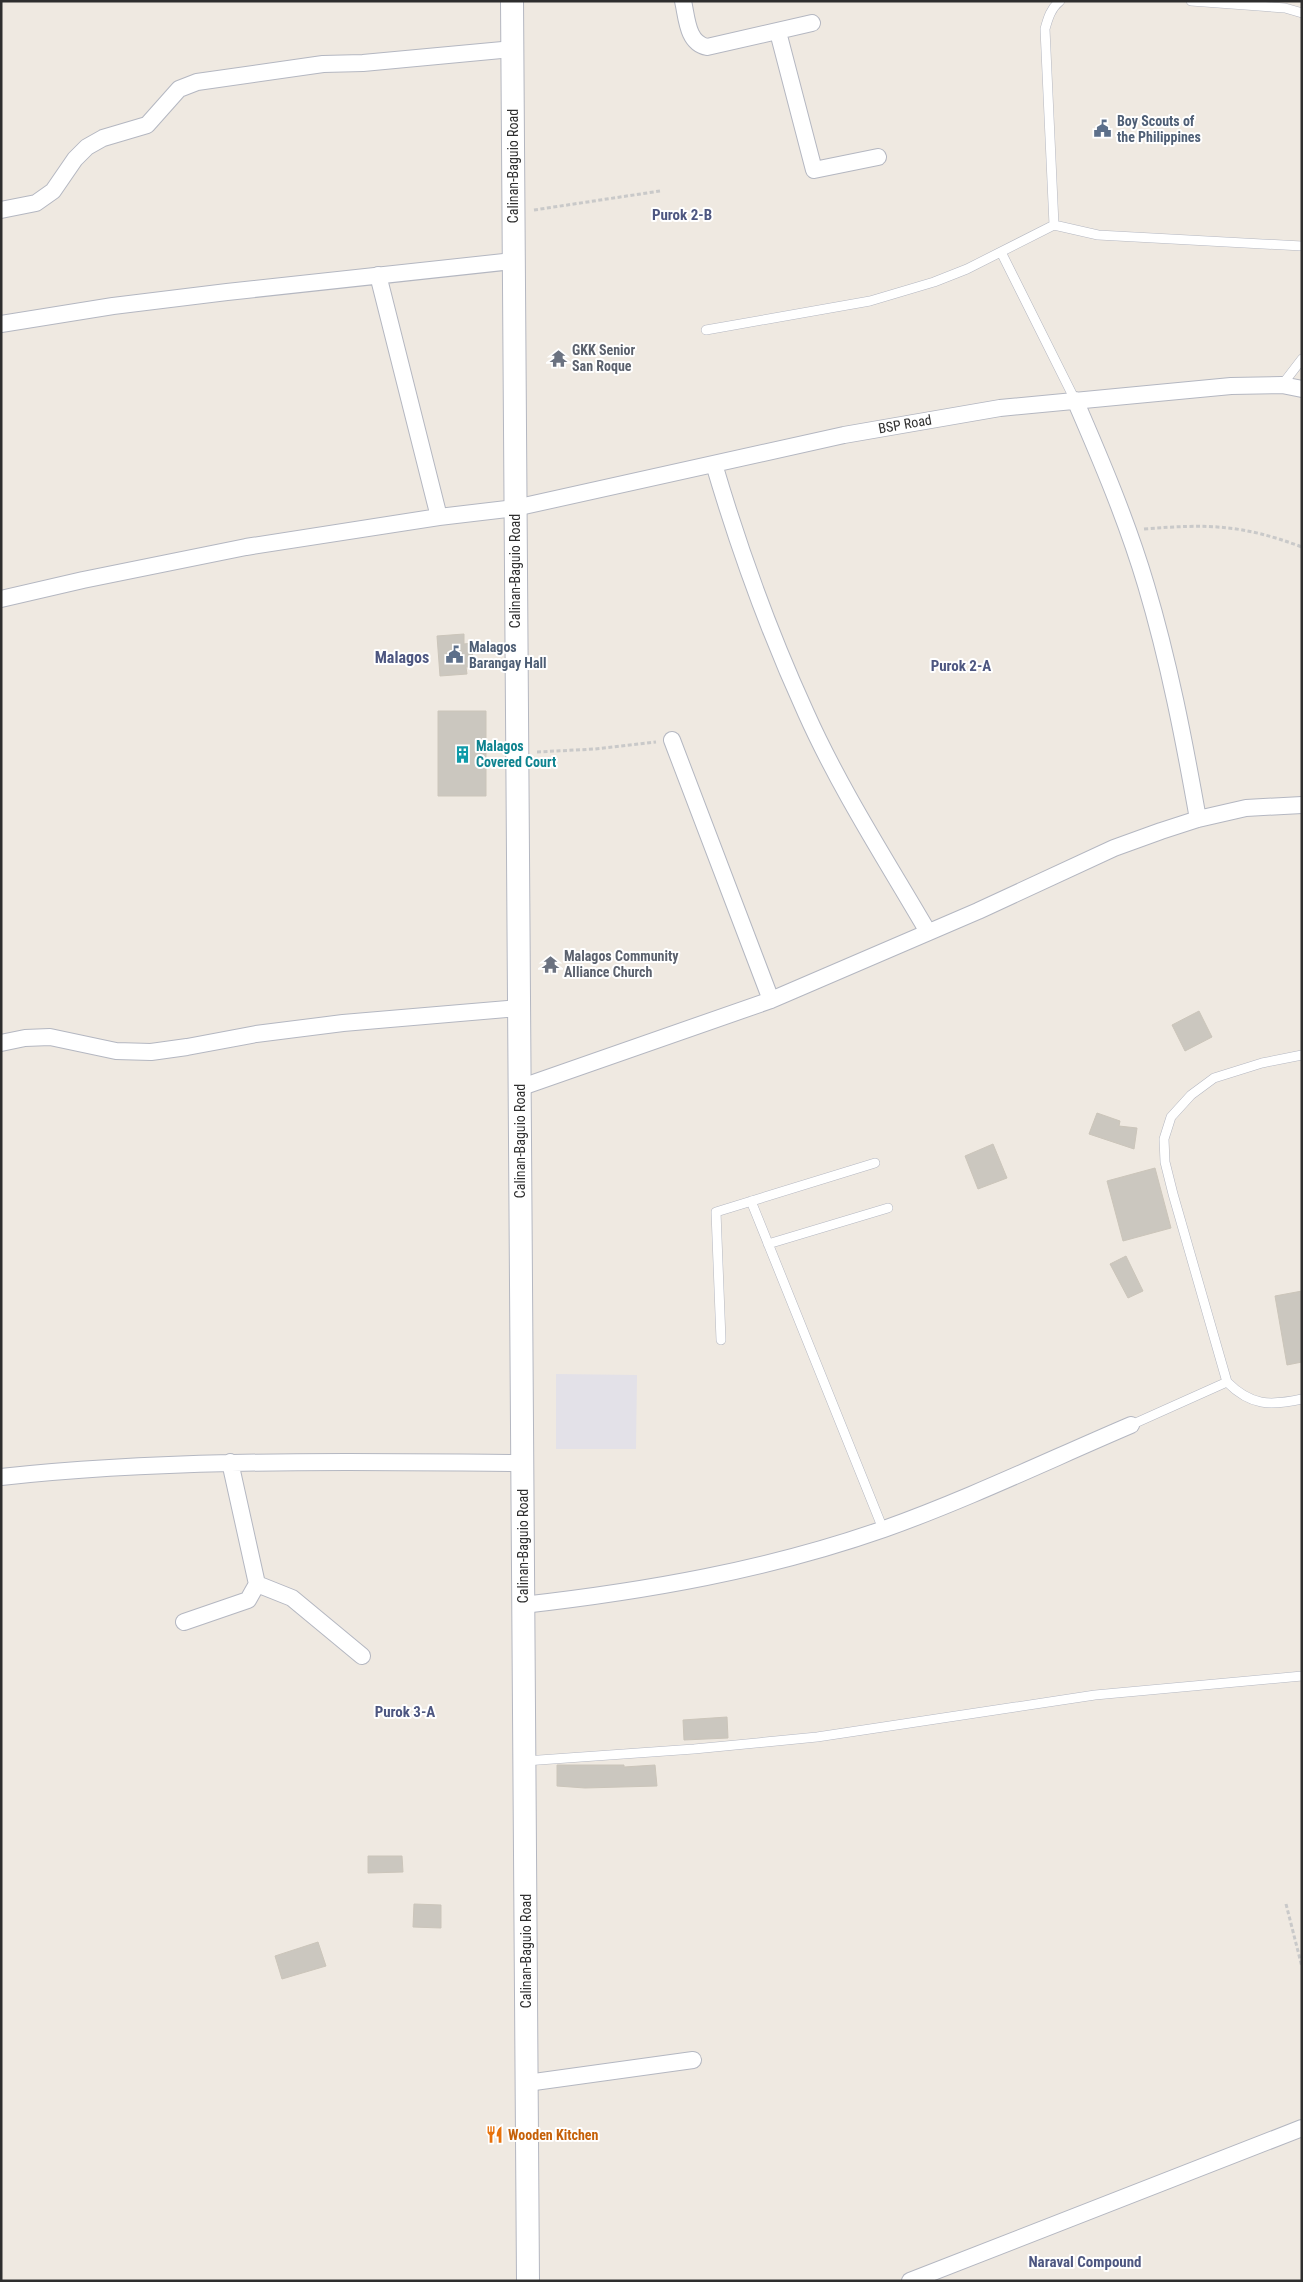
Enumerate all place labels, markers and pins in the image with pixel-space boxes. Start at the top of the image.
place label: Boy Scouts of the Philippines [1117,113,1201,145]
public building icon: Boy Scouts of the Philippines [1093,119,1113,139]
place label: GKK Senior San Roque [572,342,636,374]
temple icon: GKK Senior San Roque [548,348,568,368]
place label: Malagos Barangay Hall [469,639,547,671]
public building icon: Malagos Barangay Hall [445,645,465,665]
place label: Malagos Covered Court [476,738,556,770]
building icon: Malagos Covered Court [452,744,472,764]
place label: Malagos Community Alliance Church [564,948,679,980]
temple icon: Malagos Community Alliance Church [540,954,560,974]
restaurant icon: Wooden Kitchen [484,2125,504,2145]
place label: Wooden Kitchen [508,2127,599,2143]

